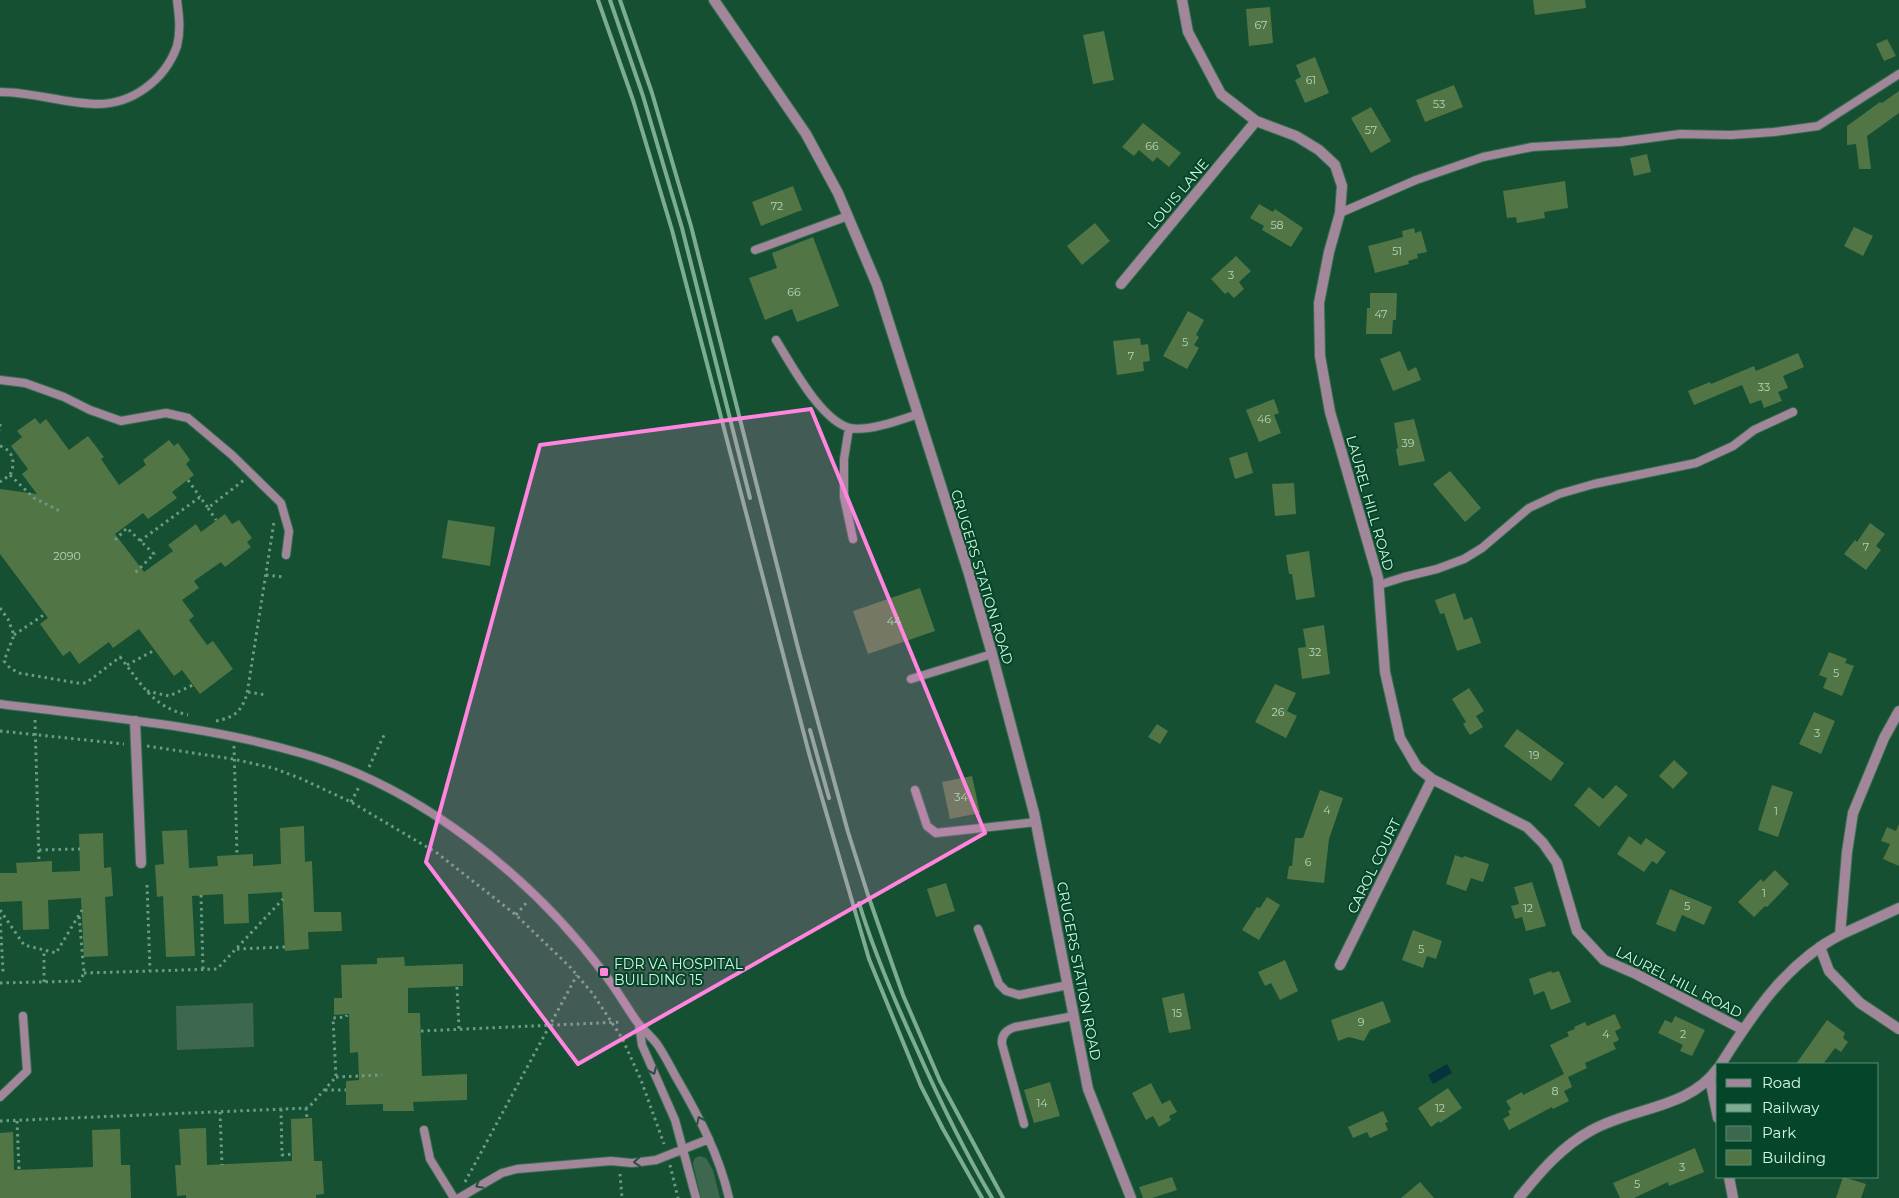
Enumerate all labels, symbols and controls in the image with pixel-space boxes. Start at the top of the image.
house number: 67 [1254,18,1268,32]
house number: 61 [1306,73,1316,87]
house number: 53 [1433,97,1445,111]
house number: 57 [1365,123,1377,137]
house number: 66 [1145,139,1159,153]
street label: LOUIS LANE [1143,155,1213,233]
house number: 72 [771,199,783,213]
house number: 58 [1270,218,1284,232]
house number: 51 [1392,244,1402,258]
house number: 3 [1228,268,1234,282]
house number: 66 [787,285,801,299]
house number: 47 [1374,307,1388,321]
house number: 5 [1182,335,1188,349]
house number: 7 [1128,349,1134,363]
house number: 33 [1758,380,1770,394]
house number: 46 [1257,412,1271,426]
street label: LAUREL HILL ROAD [1342,433,1398,573]
house number: 39 [1402,436,1415,450]
street label: CRUGERS STATION ROAD [947,487,1017,667]
house number: 7 [1863,540,1869,554]
house number: 2090 [53,549,81,563]
house number: 44 [887,614,902,628]
house number: 32 [1309,645,1321,659]
house number: 5 [1833,666,1839,680]
house number: 26 [1272,705,1285,719]
house number: 3 [1814,726,1820,740]
house number: 19 [1529,748,1540,762]
house number: 34 [954,790,968,804]
house number: 4 [1323,803,1331,817]
house number: 1 [1774,804,1778,818]
street label: CAROL COURT [1343,815,1405,917]
house number: 6 [1305,855,1312,869]
street label: CRUGERS STATION ROAD [1053,880,1105,1062]
house number: 1 [1762,886,1766,900]
house number: 5 [1684,899,1690,913]
house number: 12 [1523,901,1533,915]
house number: 5 [1418,942,1424,956]
street label: LAUREL HILL ROAD [1613,942,1745,1022]
place label: FDR VA HOSPITAL BUILDING 15 [614,955,744,989]
marker: FDR VA HOSPITAL BUILDING 15 [598,966,610,978]
house number: 15 [1172,1006,1182,1020]
house number: 9 [1358,1015,1365,1029]
house number: 4 [1602,1027,1610,1041]
house number: 2 [1680,1027,1686,1041]
legend [1716,1063,1879,1178]
one-way arrow [647,1066,658,1075]
text: Road [1762,1073,1801,1092]
house number: 8 [1551,1084,1559,1098]
house number: 14 [1036,1096,1048,1110]
text: Railway [1762,1098,1820,1117]
house number: 12 [1435,1101,1445,1115]
one-way arrow [696,1116,706,1125]
text: Park [1762,1123,1796,1142]
text: Building [1762,1148,1826,1167]
one-way arrow [633,1156,641,1167]
house number: 3 [1679,1160,1685,1174]
house number: 5 [1634,1177,1640,1191]
one-way arrow [475,1179,484,1189]

